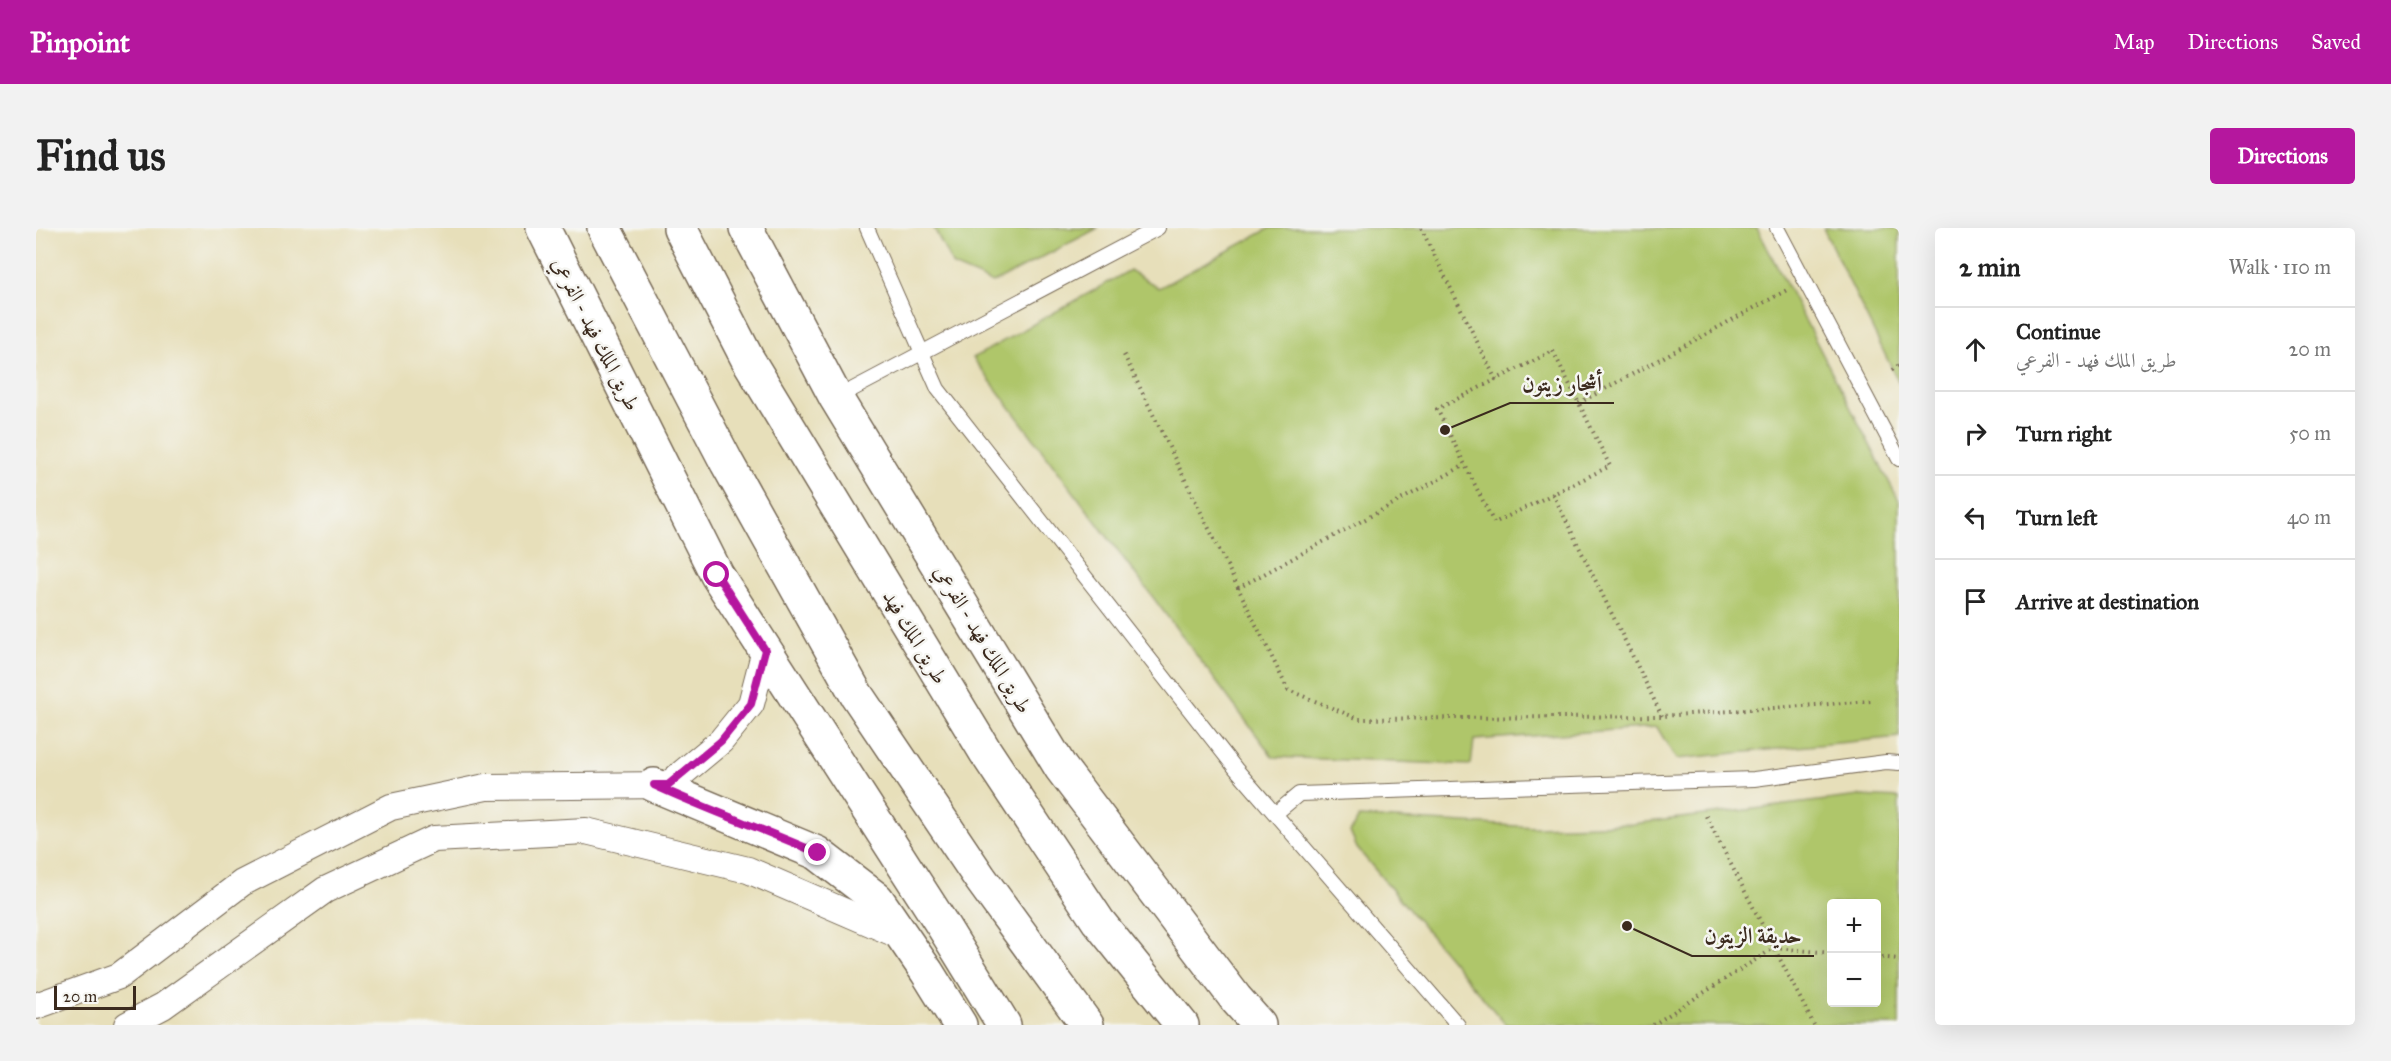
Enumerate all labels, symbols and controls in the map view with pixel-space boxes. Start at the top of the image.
text: Pinpoint [30,25,130,60]
text: Map [2114,29,2155,55]
text: Directions [2188,29,2278,55]
text: Saved [2311,29,2361,55]
button: Directions [2210,128,2355,184]
text: Find us [36,130,166,182]
text: 2 min [1959,251,2020,283]
street label: طريق الملك فهد - الفرعي [543,253,646,417]
text: Walk · 110 m [2228,255,2331,279]
text: Continue [2016,318,2101,345]
icon: ahead [1959,333,1992,366]
text: 20 m [2288,337,2331,361]
text: طريق الملك فهد - الفرعي [2016,348,2177,372]
callout: أشجار زيتون [1510,363,1614,403]
text: أشجار زيتون [1522,368,1603,398]
icon: right [1959,417,1992,450]
text: Turn right [2016,420,2112,447]
text: 50 m [2289,421,2331,445]
icon: left [1959,501,1992,534]
text: Turn left [2016,504,2098,531]
text: 40 m [2287,505,2331,529]
street label: طريق الملك فهد - الفرعي [925,560,1038,720]
route start [703,561,729,587]
street label: طريق الملك فهد [877,585,953,689]
icon: arrive [1959,585,1992,618]
text: Arrive at destination [2016,588,2199,615]
route end [804,839,830,865]
map controls [1827,899,1881,1007]
button: + [1827,899,1881,953]
callout: حديقة الزيتون [1692,916,1814,956]
text: حديقة الزيتون [1704,922,1802,950]
button: − [1827,953,1881,1007]
scale bar [54,983,136,1010]
text: 20 m [63,987,97,1006]

